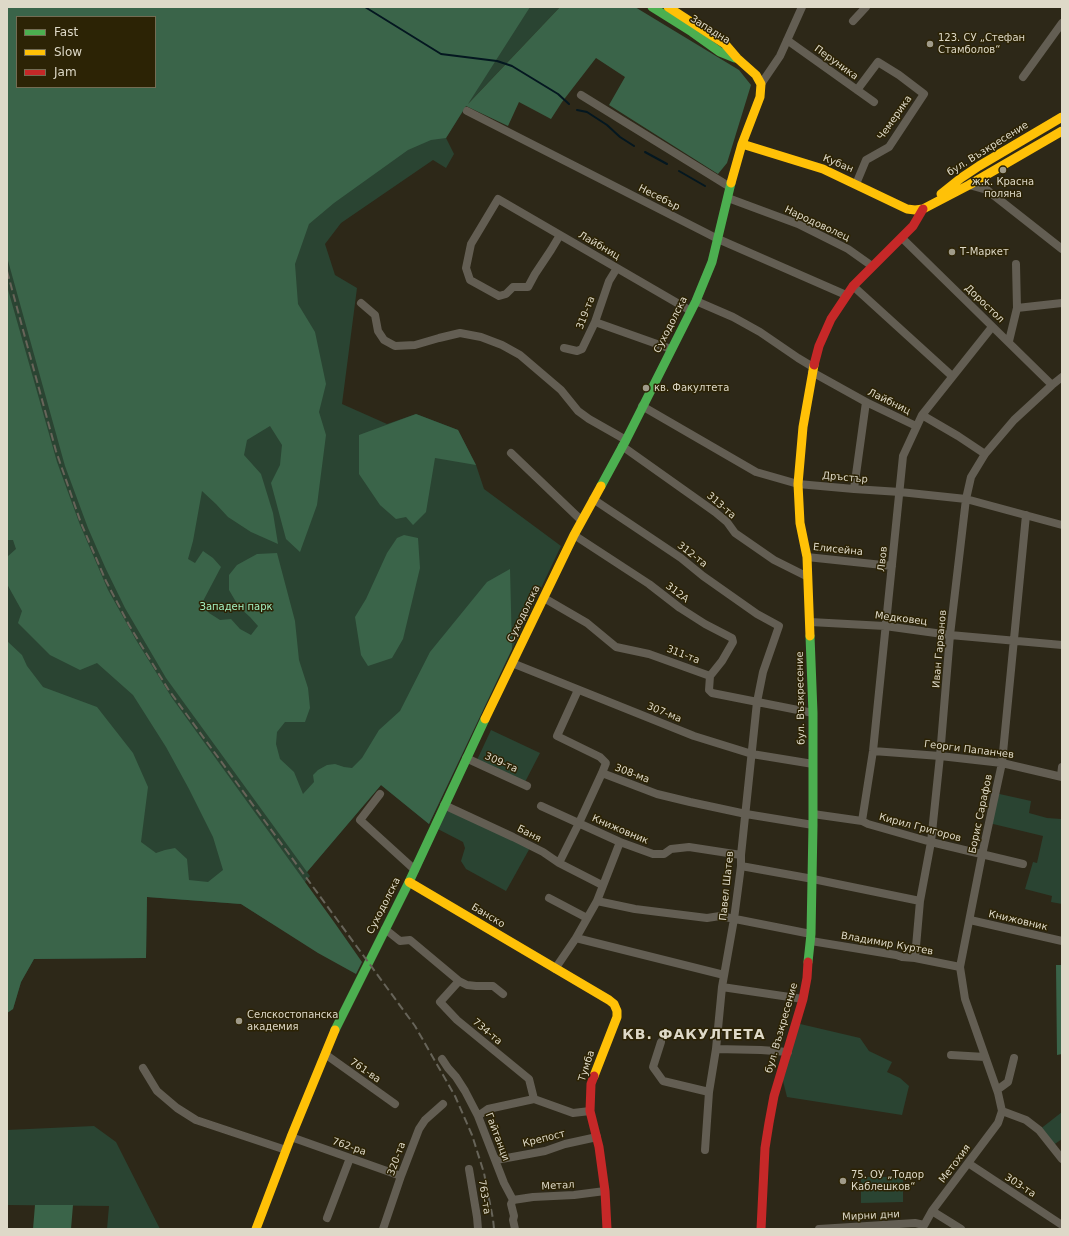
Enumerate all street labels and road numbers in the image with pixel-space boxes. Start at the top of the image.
street label: Западна [688,13,732,47]
street label: Перуника [812,43,860,83]
street label: Чемерика [875,93,915,143]
street label: бул. Възкресение [945,119,1031,179]
street label: Кубан [821,152,855,176]
street label: Несебър [636,182,682,214]
street label: Народоволец [783,204,851,244]
street label: Лайбниц [576,229,622,263]
street label: Доростол [962,282,1006,326]
street label: 319-та [574,295,598,331]
street label: Суходолска [652,295,690,355]
street label: Лайбниц [866,386,912,418]
street label: Дръстър [822,470,868,486]
street label: 313-та [704,490,738,522]
street label: 312-та [675,540,709,570]
street label: Елисейна [812,541,864,559]
street label: Лвов [876,546,890,572]
street label: 312А [663,580,691,606]
street label: Суходолска [505,583,543,645]
street label: Иван Гарванов [931,609,949,689]
street label: Медковец [874,610,928,628]
street label: 311-та [665,643,701,667]
street label: бул. Възкресение [794,651,808,745]
street label: 307-ма [645,701,683,725]
street label: Георги Папанчев [923,739,1015,761]
street label: 309-та [483,750,519,776]
street label: 308-ма [613,762,651,786]
street label: Борис Сарафов [967,773,995,855]
street label: Кирил Григоров [878,811,962,845]
street label: Книжовник [590,813,650,847]
street label: Баня [515,823,543,845]
street label: Павел Шатев [717,851,737,921]
street label: Суходолска [365,876,403,936]
street label: Банско [469,901,507,931]
street label: Книжовник [987,908,1049,934]
street label: Владимир Куртев [840,930,934,958]
street label: бул. Възкресение [763,981,801,1075]
street label: 734-та [470,1016,504,1048]
street label: Тумба [576,1049,598,1083]
street label: 761-ва [347,1056,383,1086]
street label: Гайтанци [482,1111,512,1163]
street label: Крепост [521,1128,567,1150]
street label: 762-ра [330,1136,368,1158]
street label: 320-та [385,1141,409,1177]
street label: Метохия [937,1142,973,1186]
street label: 303-та [1002,1172,1038,1200]
street label: 763-та [475,1179,493,1215]
street label: Метал [541,1179,575,1193]
street label: Мирни дни [842,1208,900,1224]

